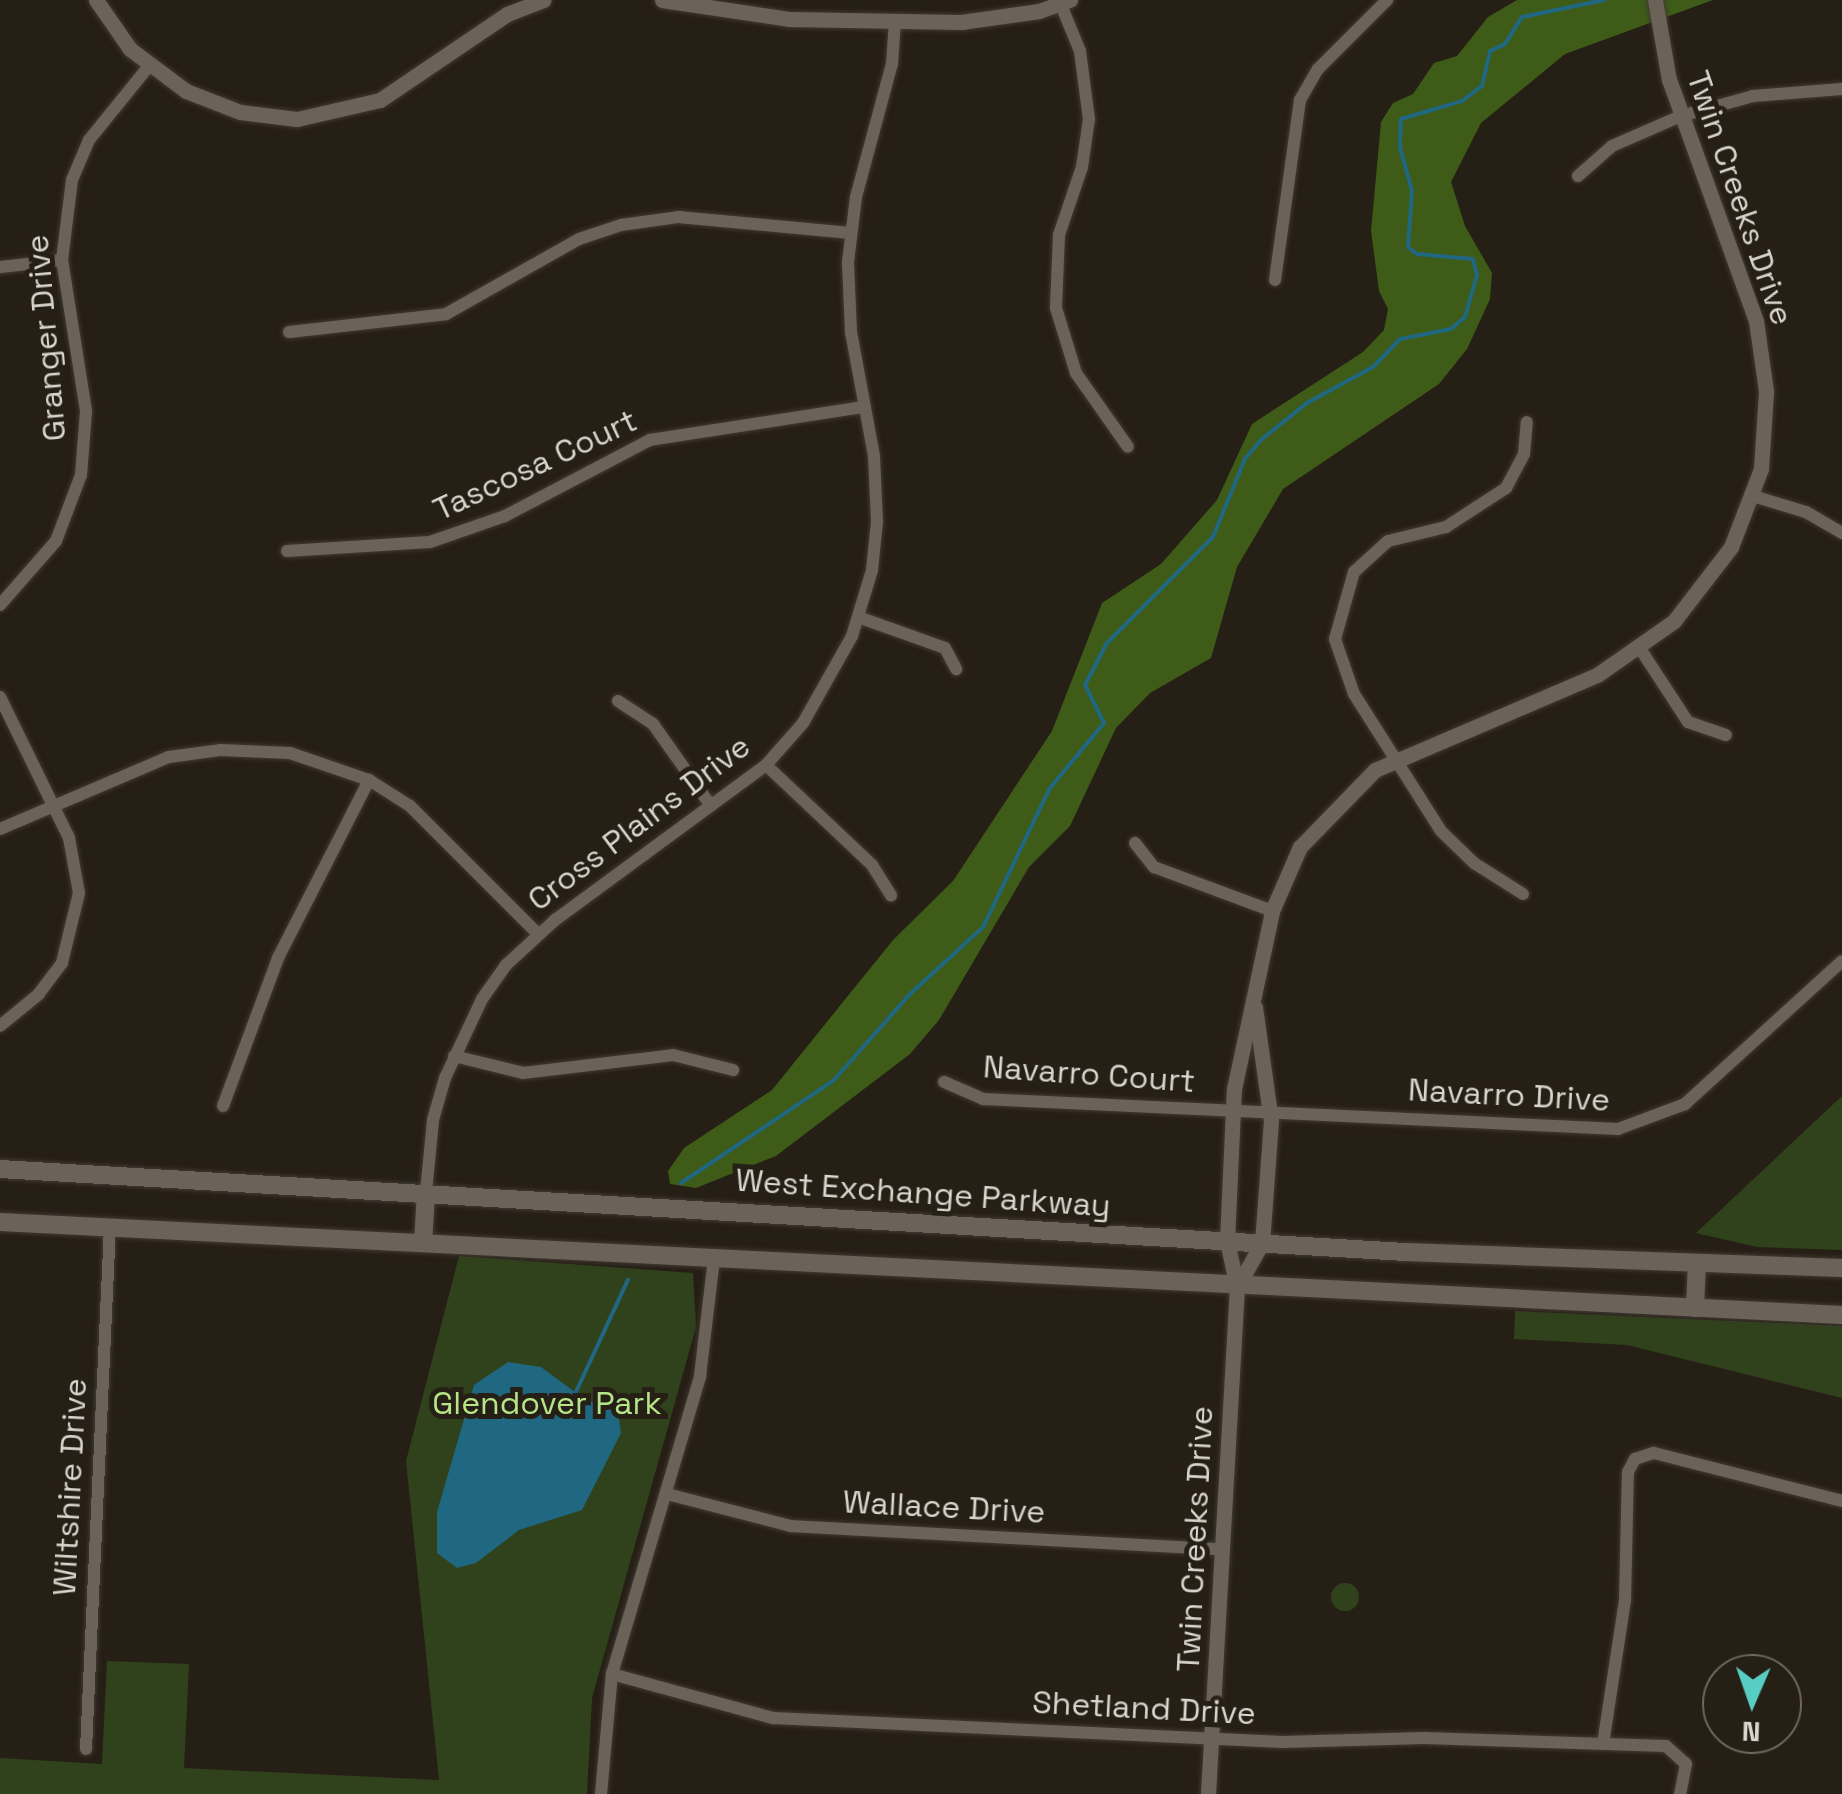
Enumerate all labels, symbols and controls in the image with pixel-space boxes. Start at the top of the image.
street label: Twin Creeks Drive [1679,66,1801,330]
street label: Granger Drive [18,233,74,443]
street label: Tascosa Court [427,401,643,529]
street label: Cross Plains Drive [520,727,758,919]
street label: Navarro Court [982,1047,1196,1101]
street label: Navarro Drive [1407,1071,1611,1119]
street label: West Exchange Parkway [734,1161,1112,1225]
street label: Wiltshire Drive [45,1377,95,1597]
park label: Glendover Park [432,1384,662,1422]
street label: Twin Creeks Drive [1169,1405,1221,1673]
street label: Wallace Drive [842,1483,1046,1531]
north arrow [1702,1654,1802,1754]
street label: Shetland Drive [1031,1683,1257,1733]
text: N [1741,1714,1761,1750]

